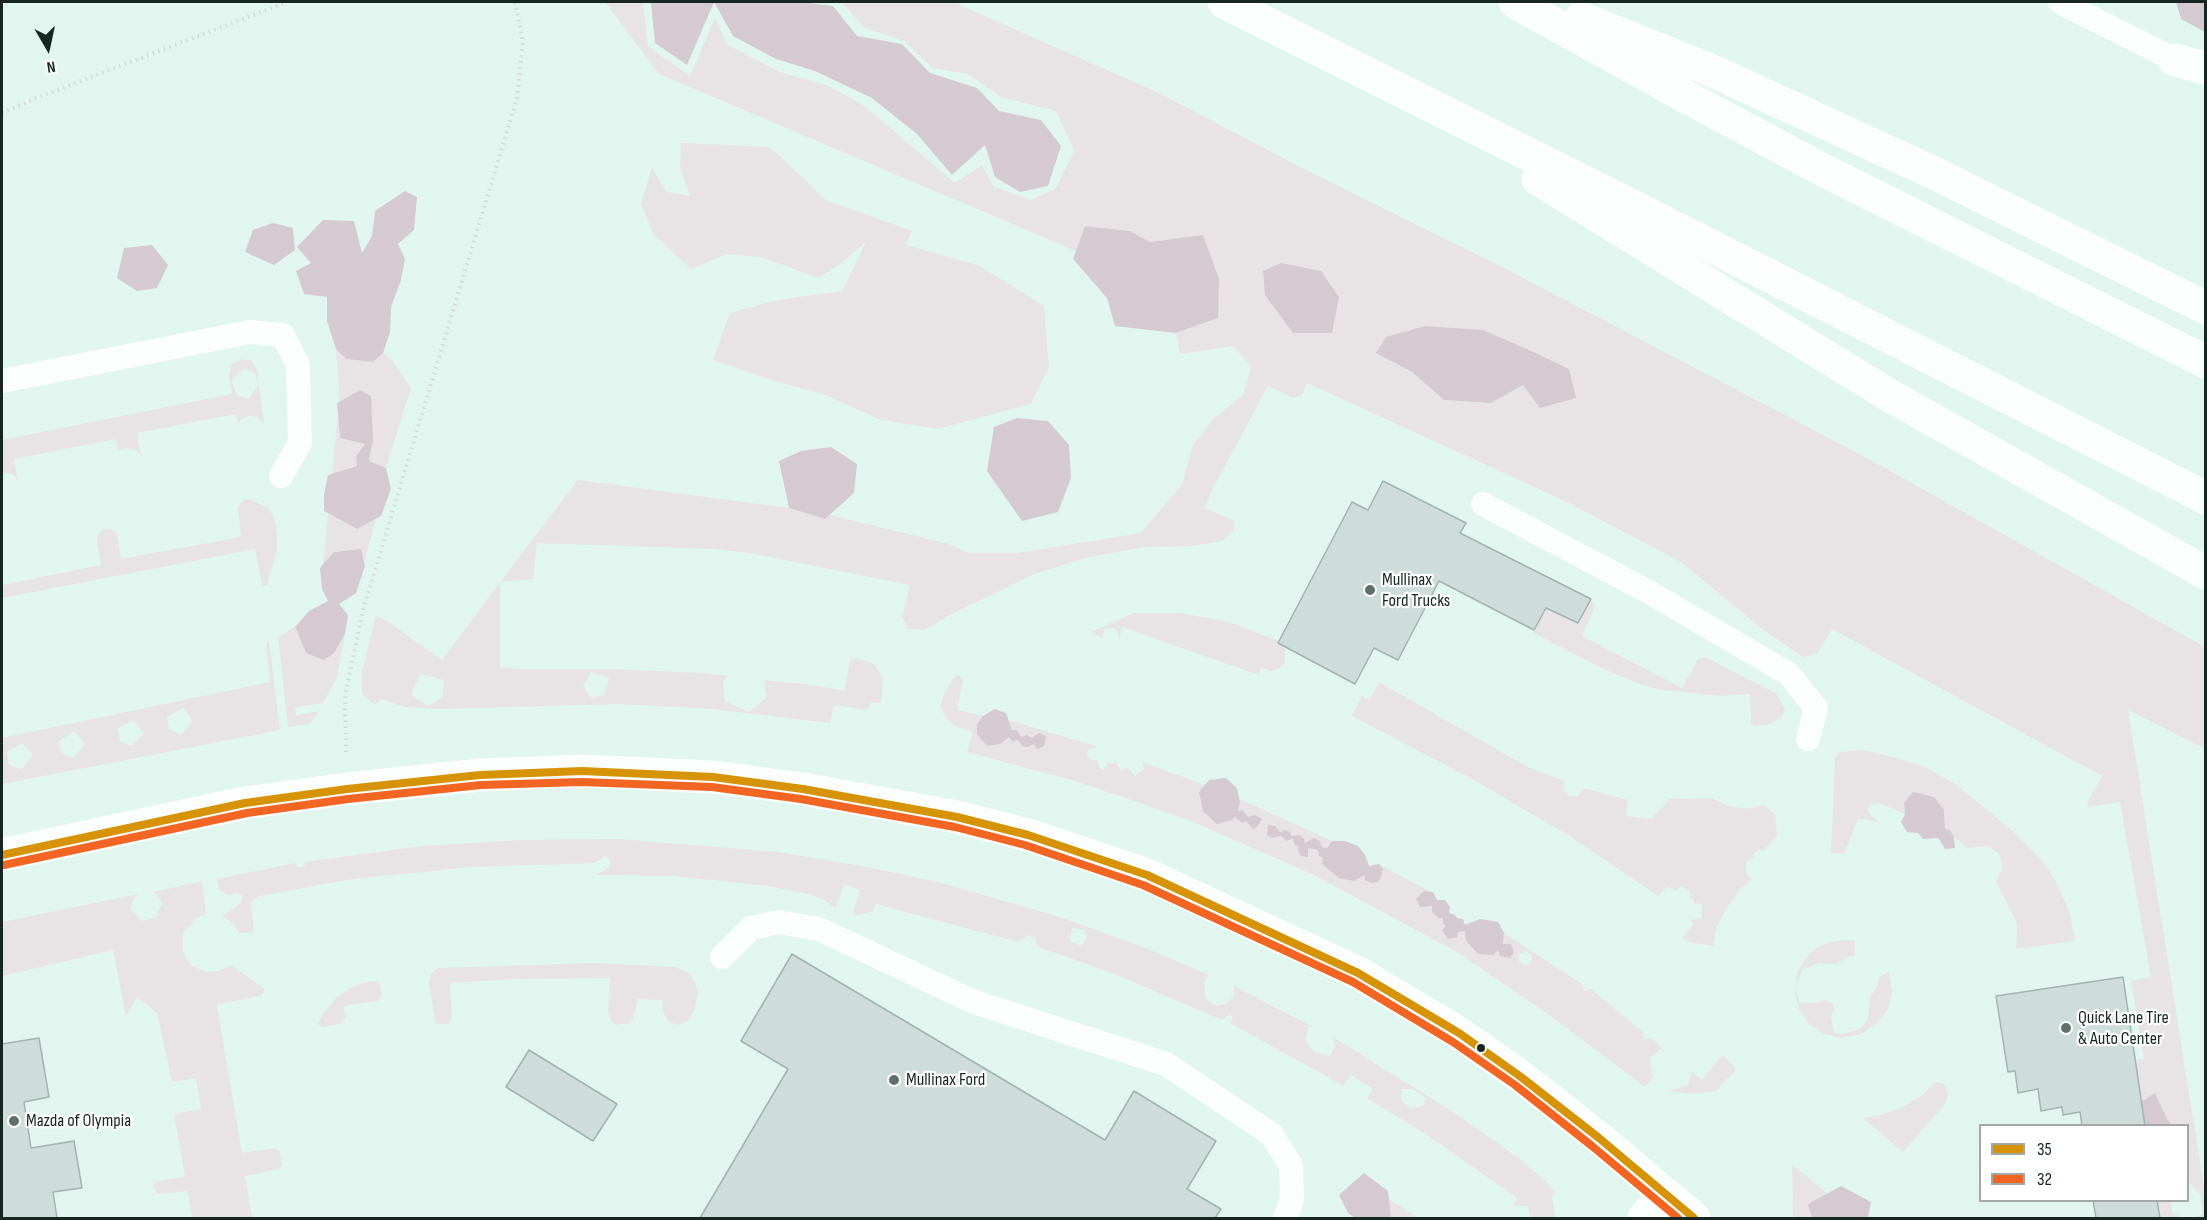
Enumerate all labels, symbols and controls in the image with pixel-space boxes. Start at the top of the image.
north arrow [18,18,78,78]
text: N [45,56,57,76]
place label: Mullinax Ford Trucks [1382,569,1450,612]
marker: Mullinax Ford Trucks [1363,583,1377,597]
place label: Quick Lane Tire & Auto Center [2078,1007,2169,1050]
marker: Quick Lane Tire & Auto Center [2059,1021,2073,1035]
unlabelled marker [1475,1042,1487,1054]
place label: Mullinax Ford [906,1069,985,1091]
marker: Mullinax Ford [887,1073,901,1087]
place label: Mazda of Olympia [26,1110,131,1132]
marker: Mazda of Olympia [7,1114,21,1128]
legend [1979,1124,2189,1202]
text: 35 [2037,1139,2052,1160]
text: 32 [2037,1169,2052,1190]

